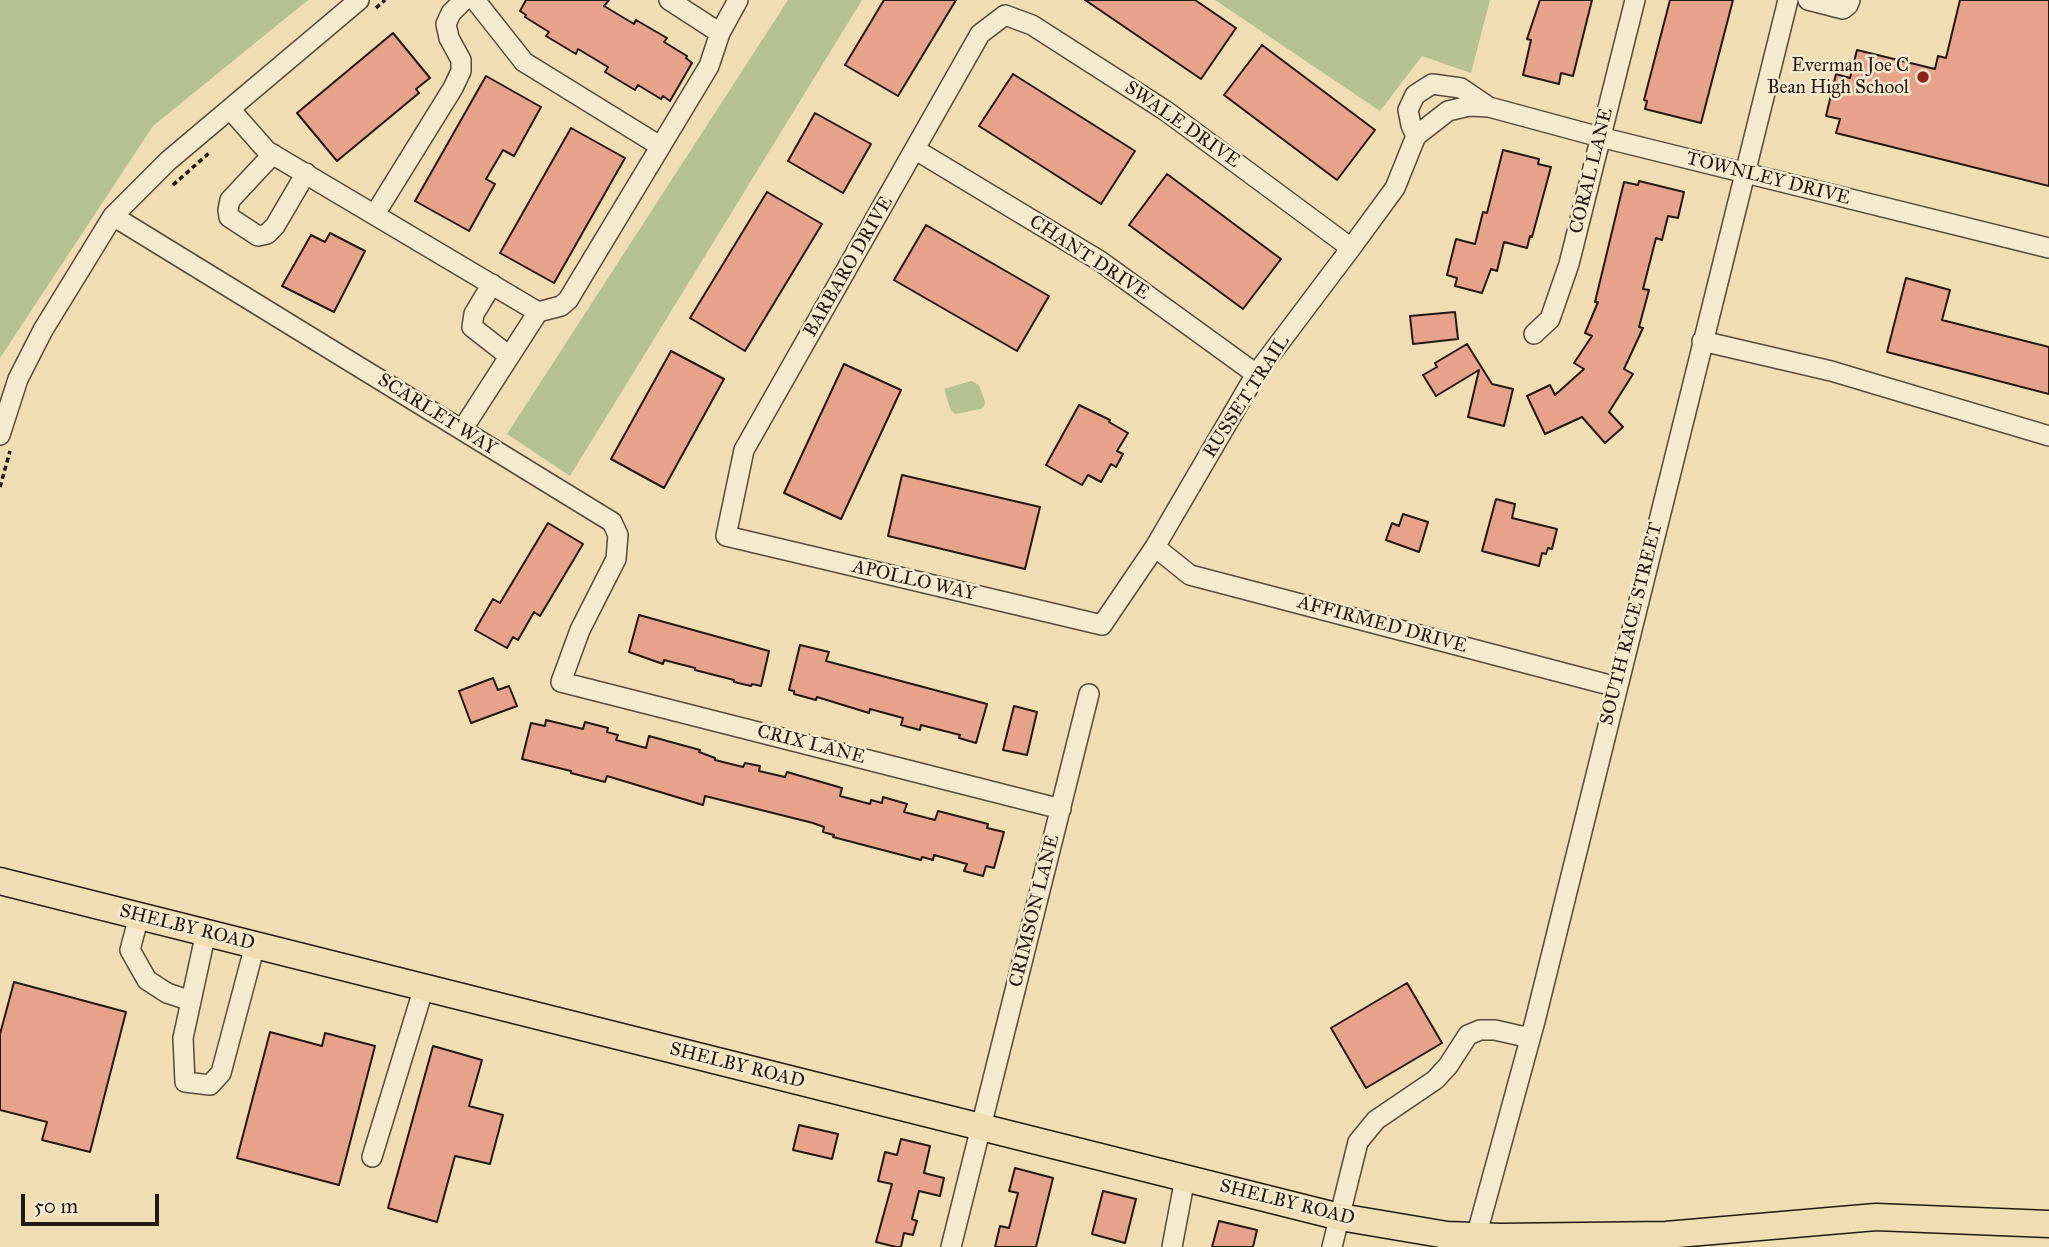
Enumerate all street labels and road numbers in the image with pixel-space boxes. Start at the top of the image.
street label: SWALE DRIVE [1120,77,1244,173]
street label: CORAL LANE [1565,106,1619,236]
street label: TOWNLEY DRIVE [1684,148,1852,210]
street label: BARBARO DRIVE [799,193,899,341]
street label: CHANT DRIVE [1025,211,1153,305]
street label: RUSSET TRAIL [1199,331,1295,463]
street label: SCARLET WAY [373,369,501,461]
street label: SOUTH RACE STREET [1596,520,1668,728]
street label: APOLLO WAY [850,556,978,606]
street label: AFFIRMED DRIVE [1295,591,1469,659]
street label: CRIX LANE [755,721,867,769]
street label: CRIMSON LANE [1005,832,1065,990]
street label: SHELBY ROAD [117,900,257,956]
street label: SHELBY ROAD [667,1038,807,1094]
street label: SHELBY ROAD [1217,1175,1357,1231]

